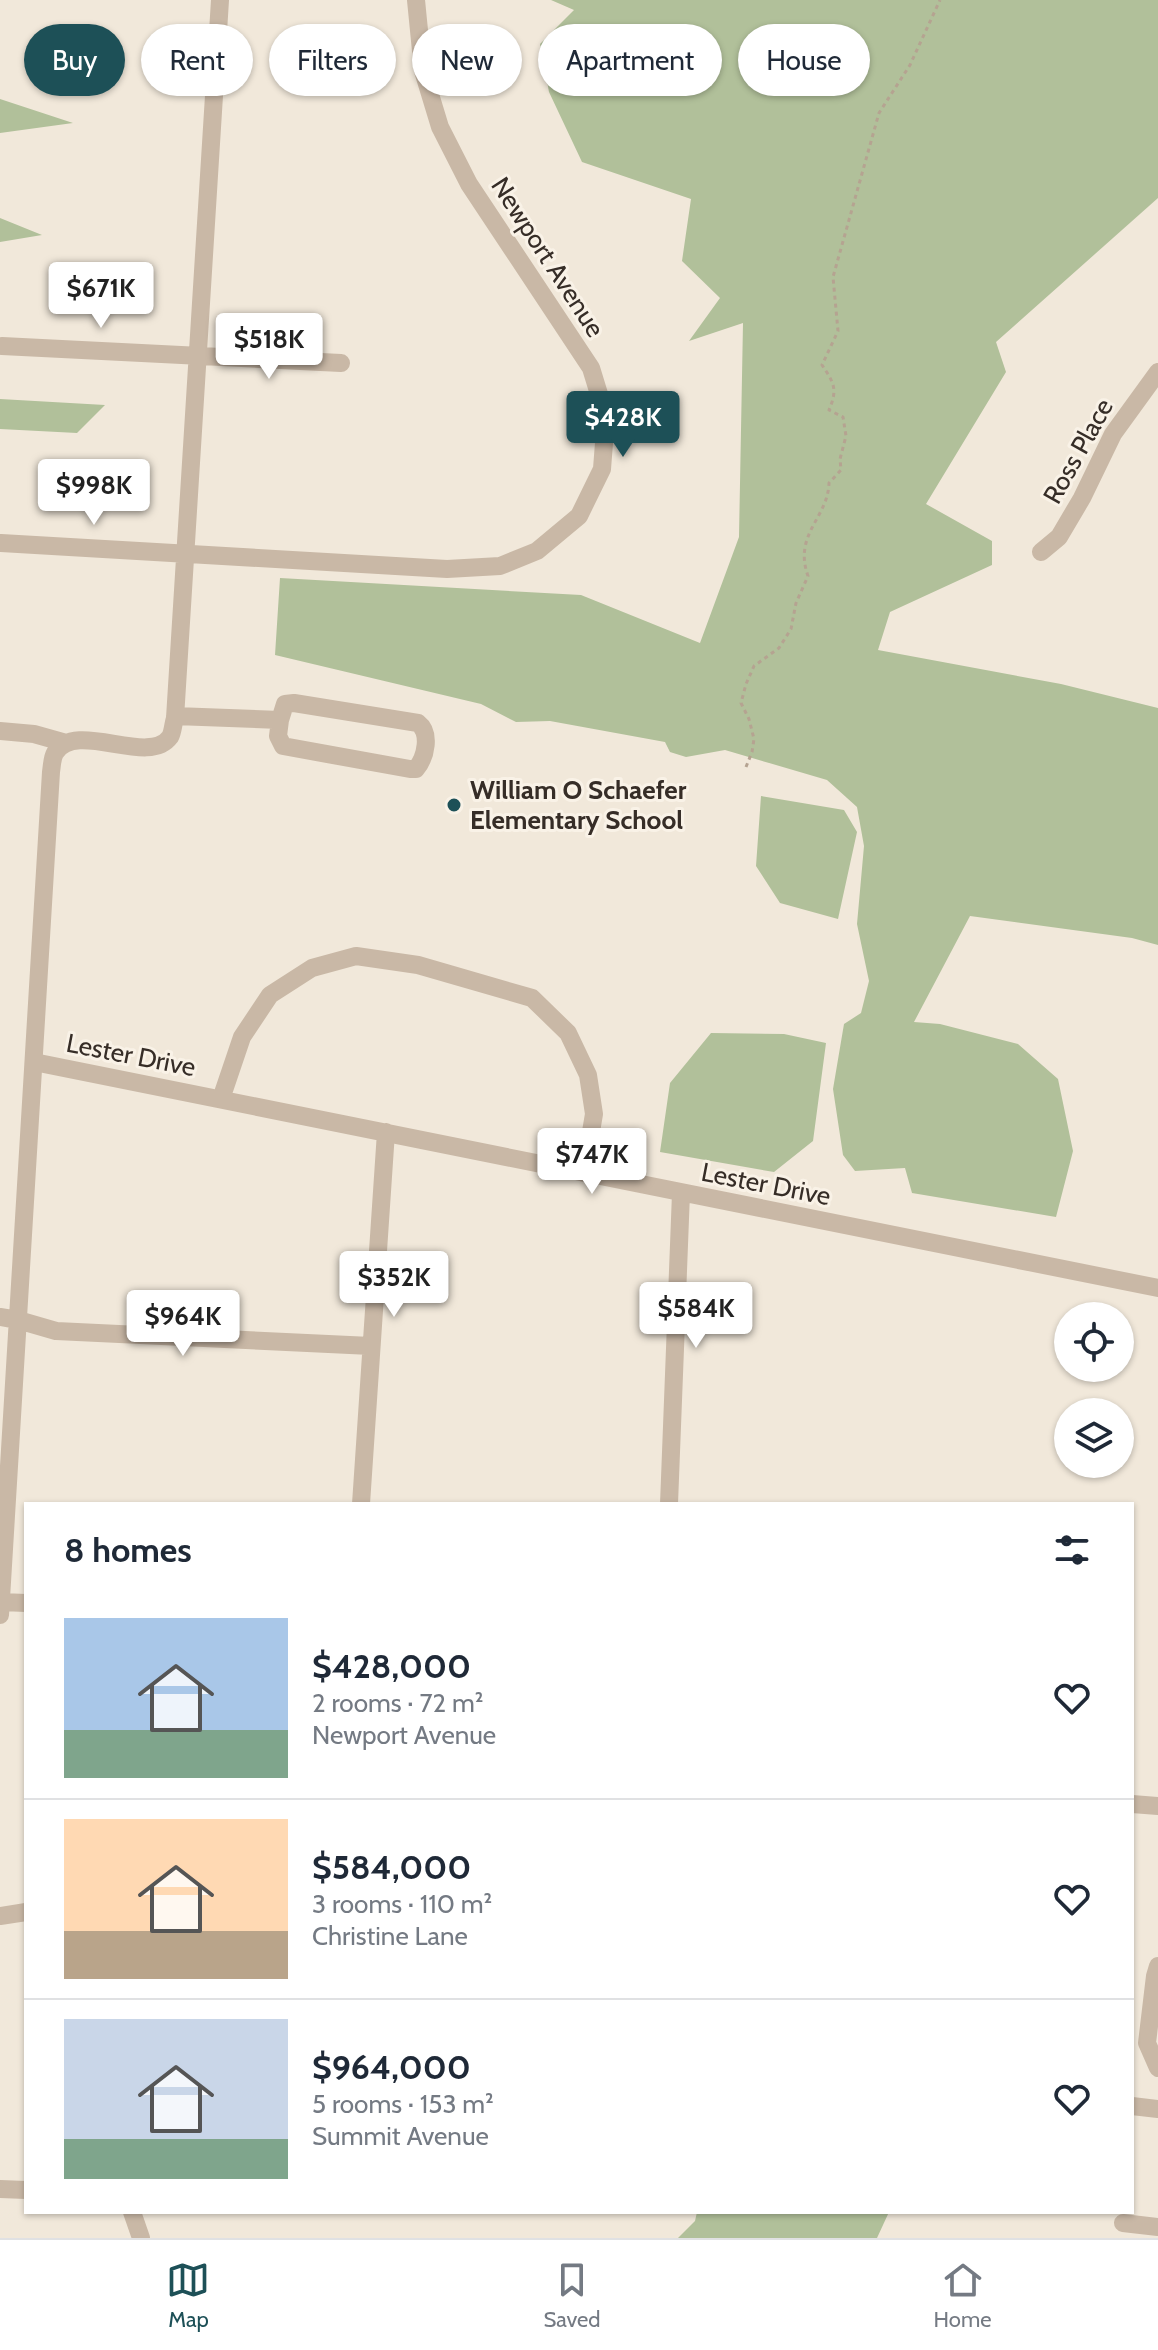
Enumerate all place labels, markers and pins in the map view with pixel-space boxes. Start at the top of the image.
pin: $671K [45,262,157,330]
pin: $518K [213,313,325,381]
pin: $428K [567,391,679,459]
pin: $998K [38,459,150,527]
place label: William O Schaefer Elementary School [470,774,687,836]
marker: William O Schaefer Elementary School [445,796,463,814]
pin: $747K [536,1128,648,1196]
pin: $352K [338,1251,450,1319]
pin: $584K [640,1282,752,1350]
pin: $964K [127,1290,239,1358]

